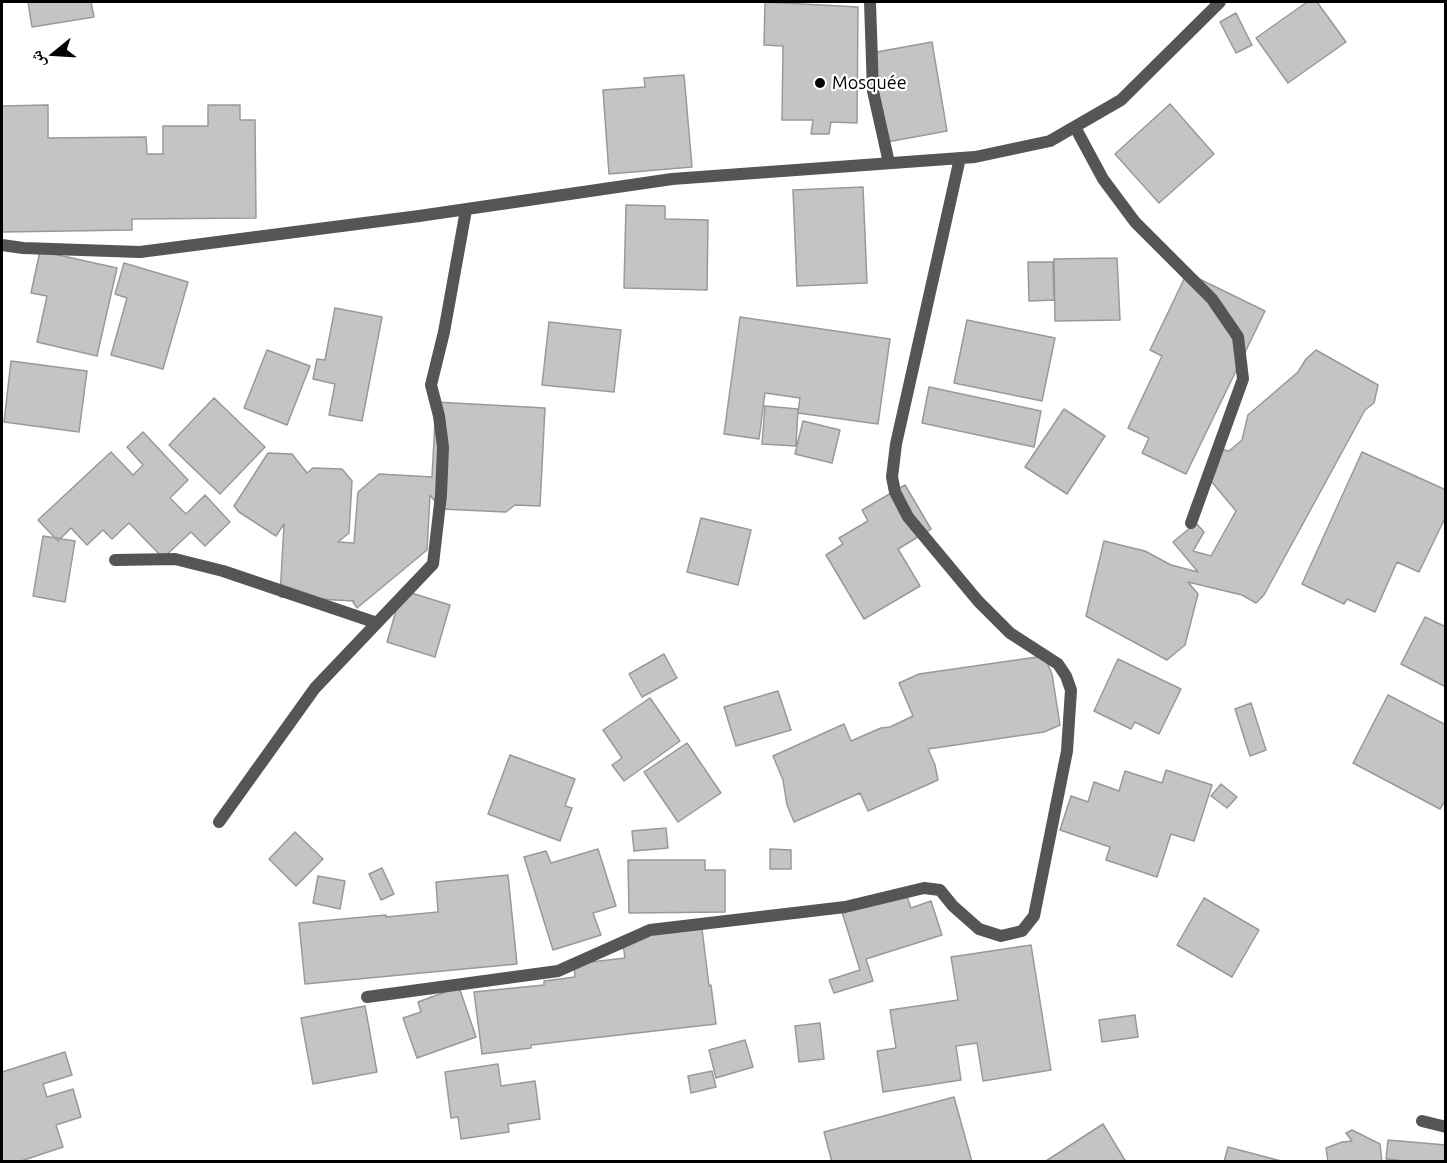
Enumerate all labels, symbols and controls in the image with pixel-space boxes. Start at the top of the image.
north arrow [24,24,84,84]
text: ش [26,49,48,70]
place label: Mosquée [832,72,907,94]
marker: Mosquée [813,76,827,90]

